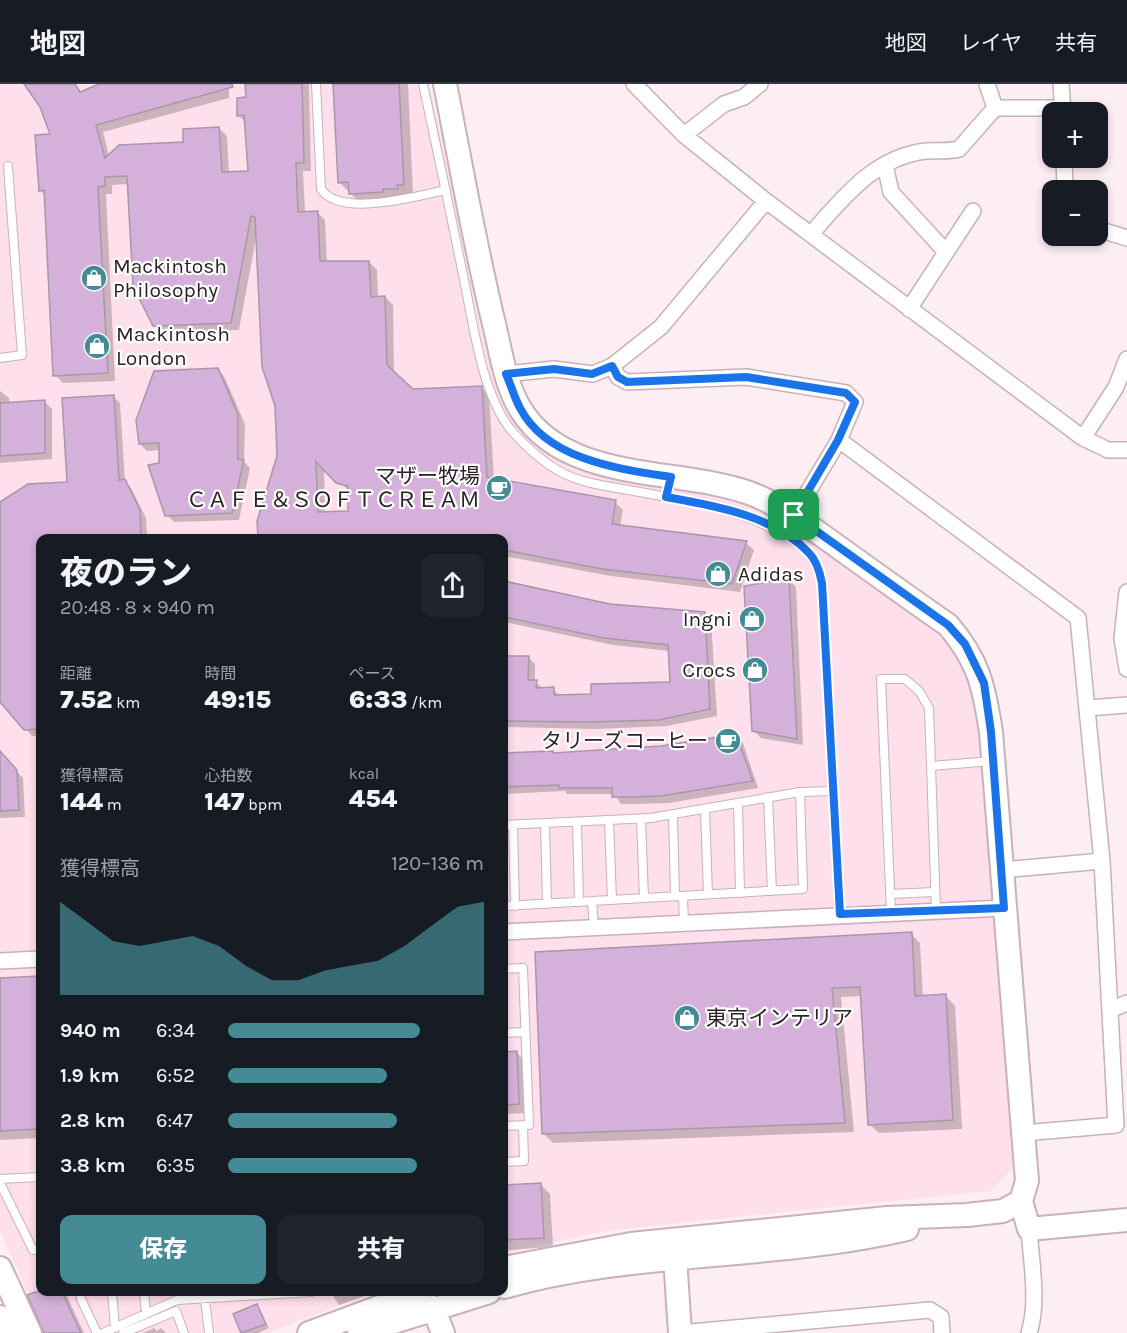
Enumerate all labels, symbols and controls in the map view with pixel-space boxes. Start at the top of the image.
text: 地図 [30,27,86,60]
text: 地図 [885,31,927,55]
text: レイヤ [960,31,1022,55]
text: 共有 [1055,31,1097,55]
map controls [1042,102,1108,246]
button: + [1042,102,1108,168]
button: − [1042,180,1108,246]
place label: Mackintosh Philosophy [113,254,227,302]
shop icon: Mackintosh Philosophy [79,263,109,293]
place label: Mackintosh London [116,322,230,370]
shop icon: Mackintosh London [82,331,112,361]
place label: マザー牧場 ＣＡＦＥ＆ＳＯＦＴＣＲＥＡＭ [186,464,480,512]
cafe icon: マザー牧場 ＣＡＦＥ＆ＳＯＦＴＣＲＥＡＭ [484,473,514,503]
pin [768,489,819,540]
icon: arrive [777,498,810,531]
text: 夜のラン [60,554,192,592]
button: share [421,554,484,617]
shop icon: Adidas [703,559,733,589]
place label: Adidas [738,562,804,586]
text: 20:48 · 8 × 940 m [60,596,215,619]
shop icon: Ingni [737,604,767,634]
place label: Ingni [683,607,732,631]
shop icon: Crocs [740,655,770,685]
place label: Crocs [682,658,736,682]
text: 距離 [60,664,92,683]
text: 時間 [204,664,236,683]
text: ペース [349,664,396,683]
text: 7.52 [60,684,112,715]
text: 49:15 [204,684,271,715]
text: 6:33 [349,684,408,715]
text: km [112,693,140,712]
text: /km [408,693,442,712]
cafe icon: タリーズコーヒー [713,726,743,756]
place label: タリーズコーヒー [541,729,708,753]
text: kcal [349,764,379,783]
text: 獲得標高 [60,766,124,785]
text: 心拍数 [204,766,252,785]
text: 454 [349,783,397,814]
text: 144 [60,786,103,817]
text: 147 [204,786,245,817]
text: m [103,795,122,814]
text: bpm [245,795,282,814]
text: 120–136 m [391,852,484,875]
text: 獲得標高 [60,857,140,880]
shop icon: 東京インテリア [672,1003,702,1033]
place label: 東京インテリア [706,1006,853,1030]
text: 940 m [60,1019,121,1042]
text: 6:34 [156,1019,195,1042]
text: 1.9 km [60,1064,120,1087]
text: 6:52 [156,1064,195,1087]
text: 2.8 km [60,1109,125,1132]
text: 6:47 [156,1109,193,1132]
text: 3.8 km [60,1154,126,1177]
text: 6:35 [156,1154,195,1177]
button: 保存 [60,1215,266,1284]
button: 共有 [278,1215,484,1284]

